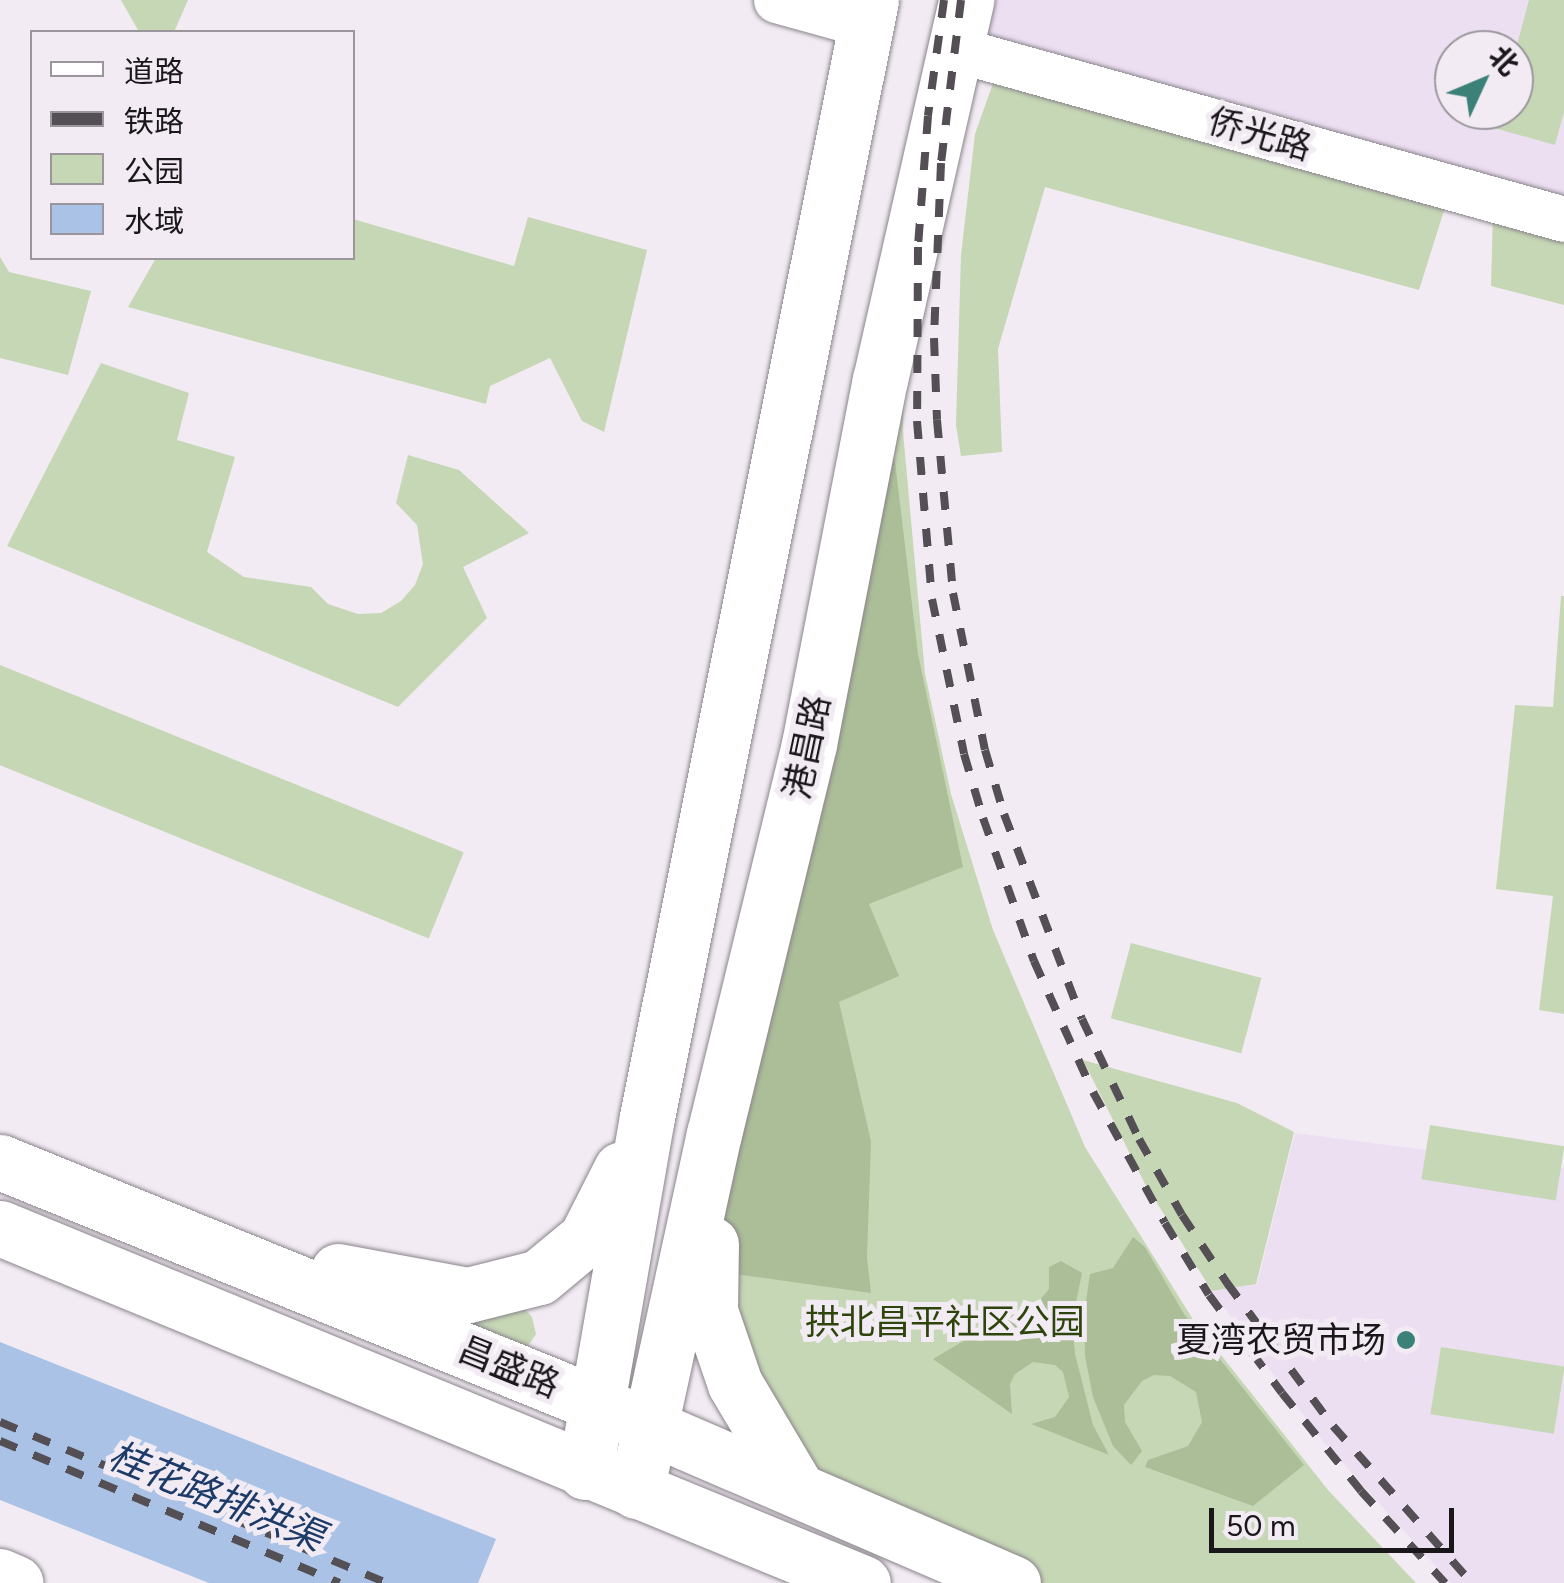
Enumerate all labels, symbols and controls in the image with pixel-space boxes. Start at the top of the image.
legend [30,30,355,260]
north arrow [1434,30,1534,130]
text: 北 [1482,39,1526,82]
text: 道路 [124,53,184,90]
street label: 侨光路 [1204,99,1316,169]
text: 铁路 [124,103,184,140]
text: 公园 [124,153,184,190]
text: 水域 [124,203,184,240]
street label: 港昌路 [776,691,838,803]
park label: 拱北昌平社区公园 [805,1301,1085,1343]
place label: 夏湾农贸市场 [1176,1319,1386,1361]
street label: 昌盛路 [452,1328,566,1406]
marker: 夏湾农贸市场 [1395,1329,1417,1351]
water label: 桂花路排洪渠 [102,1433,330,1561]
scale bar [1214,1488,1459,1550]
text: 50 m [1226,1507,1295,1544]

